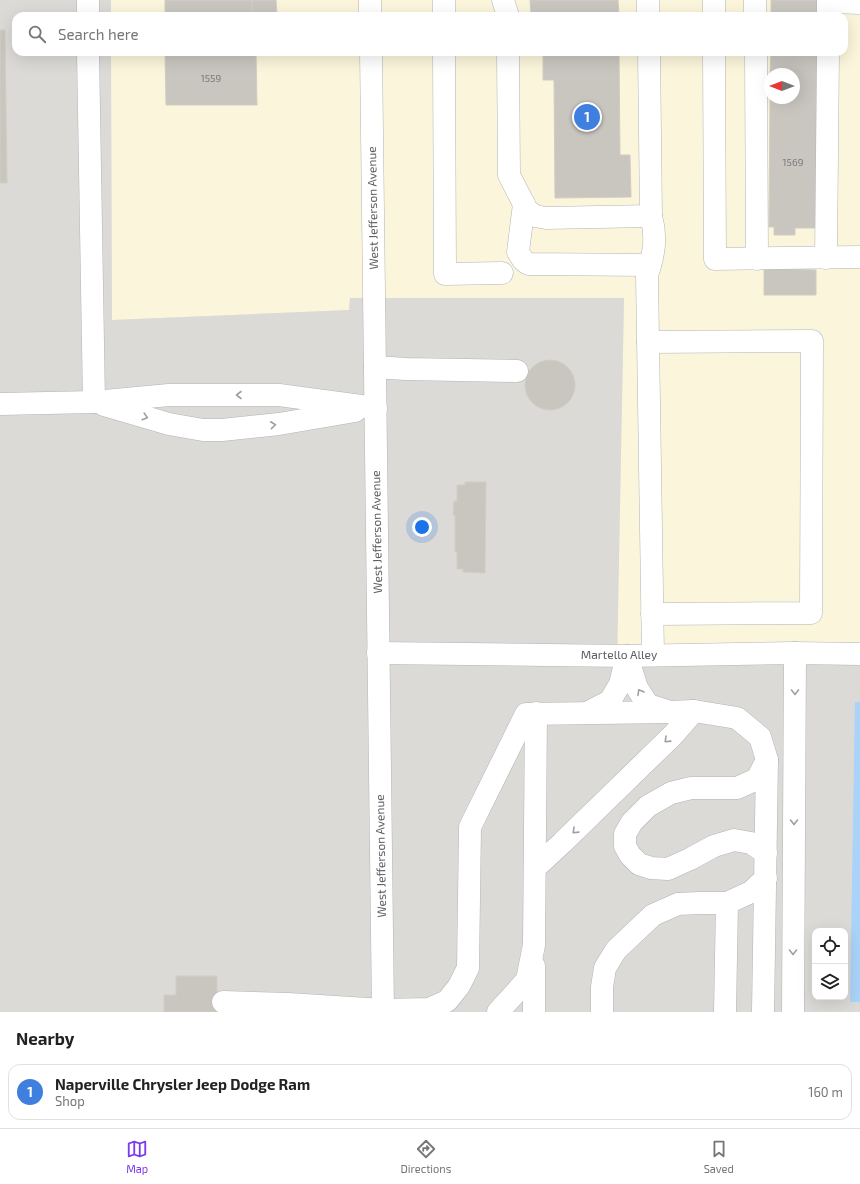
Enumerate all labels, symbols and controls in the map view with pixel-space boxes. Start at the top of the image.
search box [12,12,848,56]
icon: search [26,23,48,45]
text: Search here [58,25,139,43]
north arrow [764,68,800,104]
house number: 1559 [201,72,221,84]
pin: 1 [574,102,600,132]
street label: West Jefferson Avenue [364,146,380,270]
house number: 1569 [783,156,804,168]
one-way arrow [236,391,242,399]
one-way arrow [141,412,148,421]
one-way arrow [270,421,276,430]
street label: West Jefferson Avenue [368,470,384,594]
your location [412,517,432,537]
street label: Martello Alley [581,647,658,661]
one-way arrow [638,689,645,696]
one-way arrow [791,689,799,695]
one-way arrow [664,735,672,742]
street label: West Jefferson Avenue [372,794,388,918]
one-way arrow [790,819,798,825]
one-way arrow [572,826,580,834]
map controls [812,928,848,1000]
button: locate [812,928,848,964]
one-way arrow [789,949,797,955]
button: layers [812,964,848,1000]
text: Nearby [16,1028,74,1048]
text: Naperville Chrysler Jeep Dodge Ram [55,1075,310,1093]
text: 1 [27,1084,33,1100]
text: 160 m [808,1084,843,1100]
text: Shop [55,1093,85,1109]
tab: Map [126,1138,148,1175]
tab: Directions [401,1138,451,1175]
tab: Saved [704,1138,734,1175]

